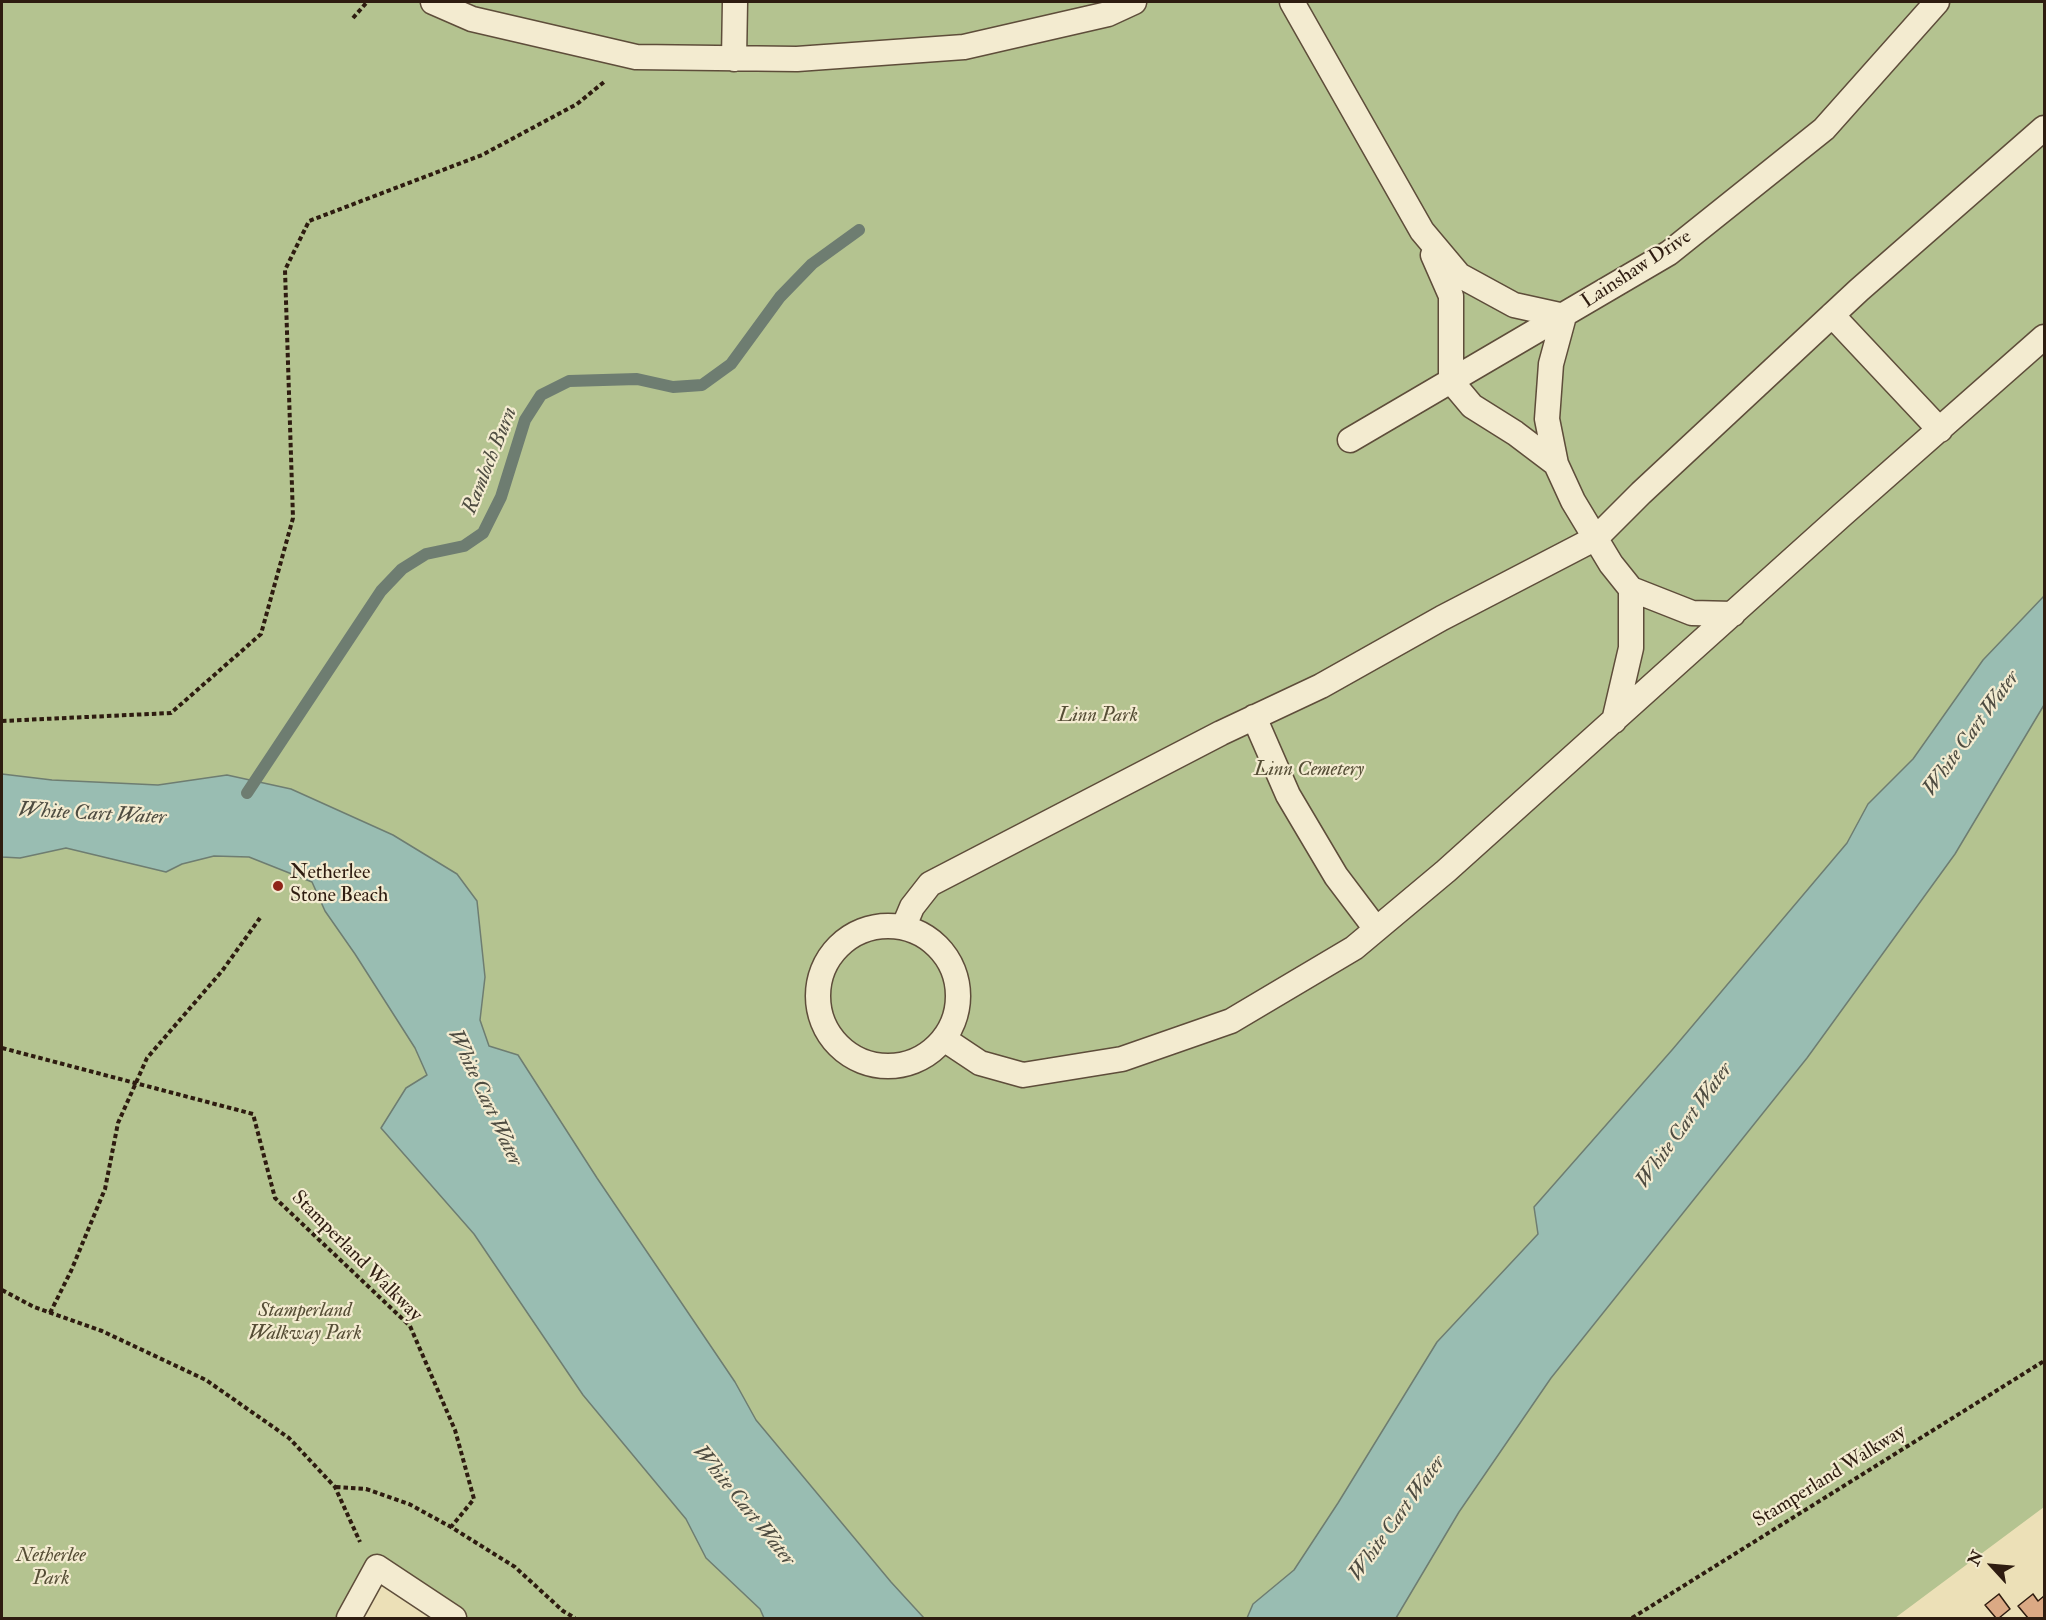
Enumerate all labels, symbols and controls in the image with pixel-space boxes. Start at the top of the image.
street label: Lainshaw Drive [1578,226,1696,314]
water label: Ramloch Burn [458,404,524,518]
water label: White Cart Water [1918,667,2026,801]
park label: Linn Park [1058,705,1138,729]
park label: Linn Cemetery [1254,759,1364,783]
water label: White Cart Water [17,799,167,831]
place label: Netherlee Stone Beach [290,862,388,909]
marker: Netherlee Stone Beach [271,879,285,893]
water label: White Cart Water [441,1025,527,1171]
water label: White Cart Water [1631,1059,1739,1193]
street label: Stamperland Walkway [286,1187,426,1327]
park label: Stamperland Walkway Park [248,1300,362,1347]
street label: Stamperland Walkway [1749,1420,1911,1534]
water label: White Cart Water [687,1440,799,1572]
water label: White Cart Water [1344,1452,1452,1586]
north arrow [1962,1536,2022,1596]
park label: Netherlee Park [16,1545,86,1592]
text: N [1964,1547,1988,1569]

